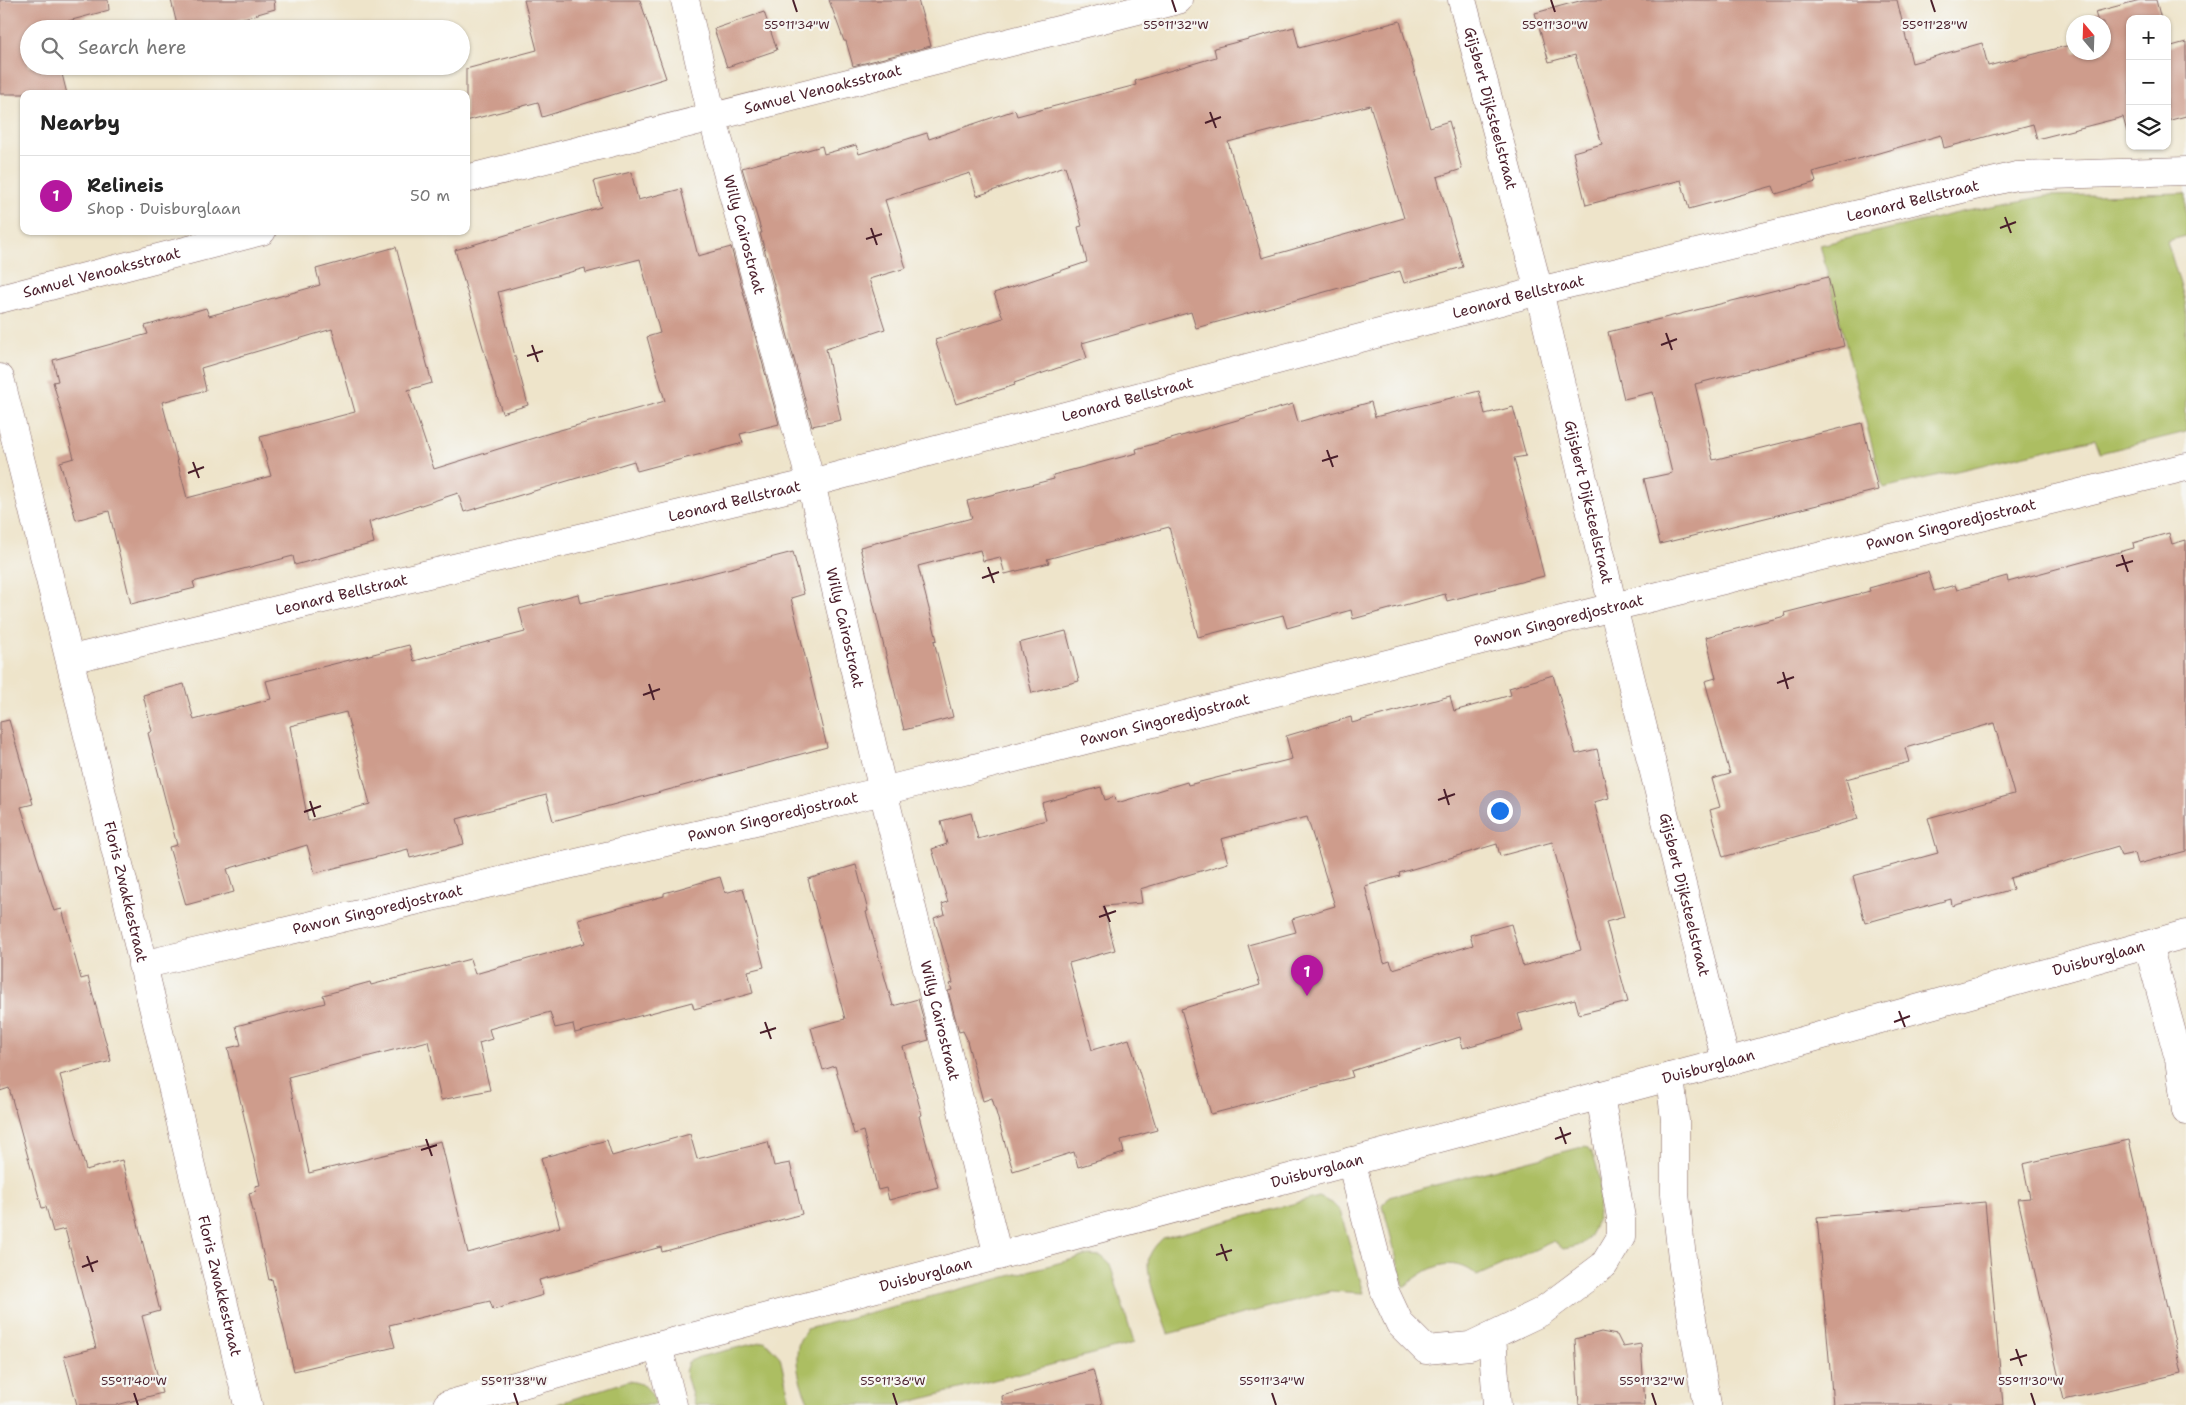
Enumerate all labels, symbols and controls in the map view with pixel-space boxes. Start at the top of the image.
north arrow [2066,15,2111,60]
map controls [2126,15,2171,150]
button: + [2126,15,2171,60]
text: 55°11'34"W [764,17,830,33]
text: 55°11'32"W [1143,17,1209,33]
text: 55°11'30"W [1522,17,1588,33]
text: 55°11'28"W [1902,17,1968,33]
search box [20,20,470,75]
street label: Gijsbert Dijksteelstraat [1460,25,1522,192]
icon: search [38,34,66,62]
text: Search here [78,35,187,60]
street label: Samuel Venoaksstraat [742,60,904,119]
button: − [2126,60,2171,105]
button: layers [2126,105,2171,150]
text: Nearby [40,109,120,137]
text: Relineis [87,173,164,198]
street label: Willy Cairostraat [718,173,770,297]
street label: Leonard Bellstraat [1845,175,1981,226]
text: 1 [52,185,60,206]
text: 50 m [410,185,450,206]
text: Shop · Duisburglaan [87,198,241,219]
street label: Samuel Venoaksstraat [21,243,182,303]
street label: Leonard Bellstraat [1450,270,1586,323]
street label: Leonard Bellstraat [1059,373,1196,426]
street label: Gijsbert Dijksteelstraat [1560,418,1617,586]
street label: Leonard Bellstraat [666,476,803,527]
street label: Pawon Singoredjostraat [1864,494,2038,555]
street label: Willy Cairostraat [821,566,869,690]
street label: Leonard Bellstraat [273,569,410,620]
street label: Pawon Singoredjostraat [1472,590,1646,652]
street label: Pawon Singoredjostraat [1078,689,1252,751]
street label: Pawon Singoredjostraat [686,787,860,847]
your location [1487,798,1513,824]
street label: Gijsbert Dijksteelstraat [1655,811,1714,979]
street label: Floris Zwakkestraat [99,819,152,965]
street label: Pawon Singoredjostraat [290,880,465,939]
street label: Duisburglaan [2050,936,2147,981]
pin: 1 [1291,955,1323,996]
street label: Willy Cairostraat [915,958,964,1083]
street label: Duisburglaan [1660,1045,1757,1089]
street label: Duisburglaan [1269,1149,1365,1193]
street label: Floris Zwakkestraat [193,1213,246,1359]
street label: Duisburglaan [877,1253,974,1297]
text: 55°11'40"W [101,1373,167,1389]
text: 55°11'38"W [481,1373,547,1389]
text: 55°11'36"W [860,1373,926,1389]
text: 55°11'34"W [1239,1373,1305,1389]
text: 55°11'32"W [1619,1373,1685,1389]
text: 55°11'30"W [1998,1373,2064,1389]

